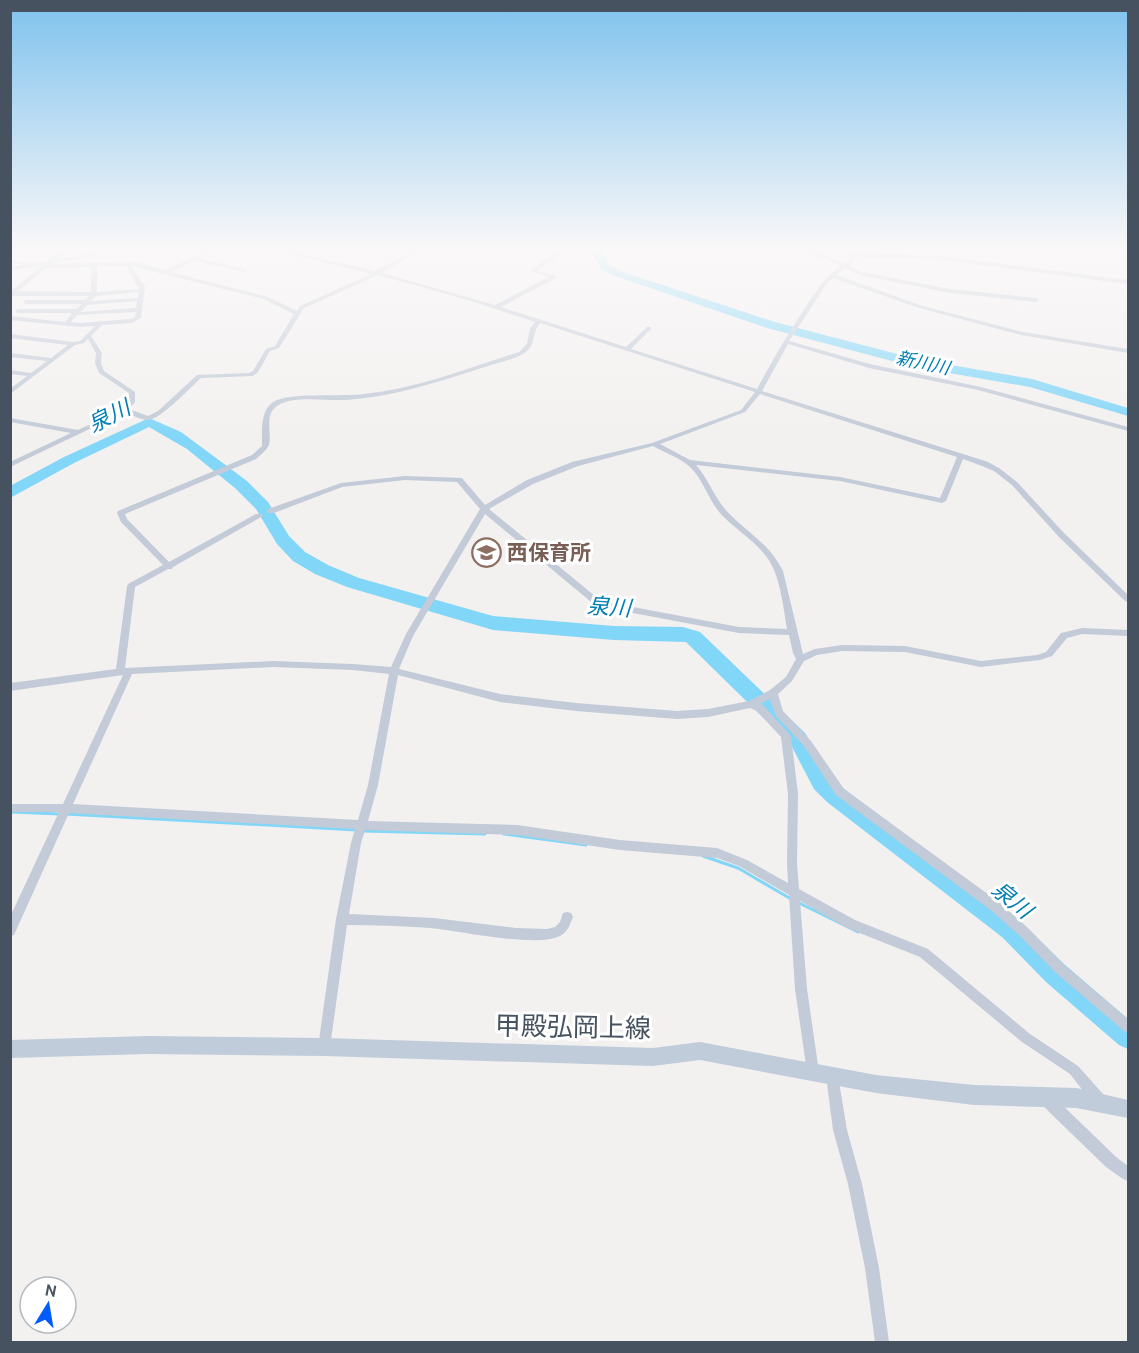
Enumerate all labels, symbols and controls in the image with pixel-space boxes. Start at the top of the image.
water label: 新川川 [894,347,954,380]
water label: 泉川 [83,393,137,438]
school or university icon: 西保育所 [470,536,502,568]
place label: 西保育所 [507,540,591,565]
water label: 泉川 [586,592,634,622]
water label: 泉川 [986,876,1039,926]
street label: 甲殿弘岡上線 [495,1010,651,1044]
north arrow [18,1275,78,1335]
text: N [43,1280,58,1301]

